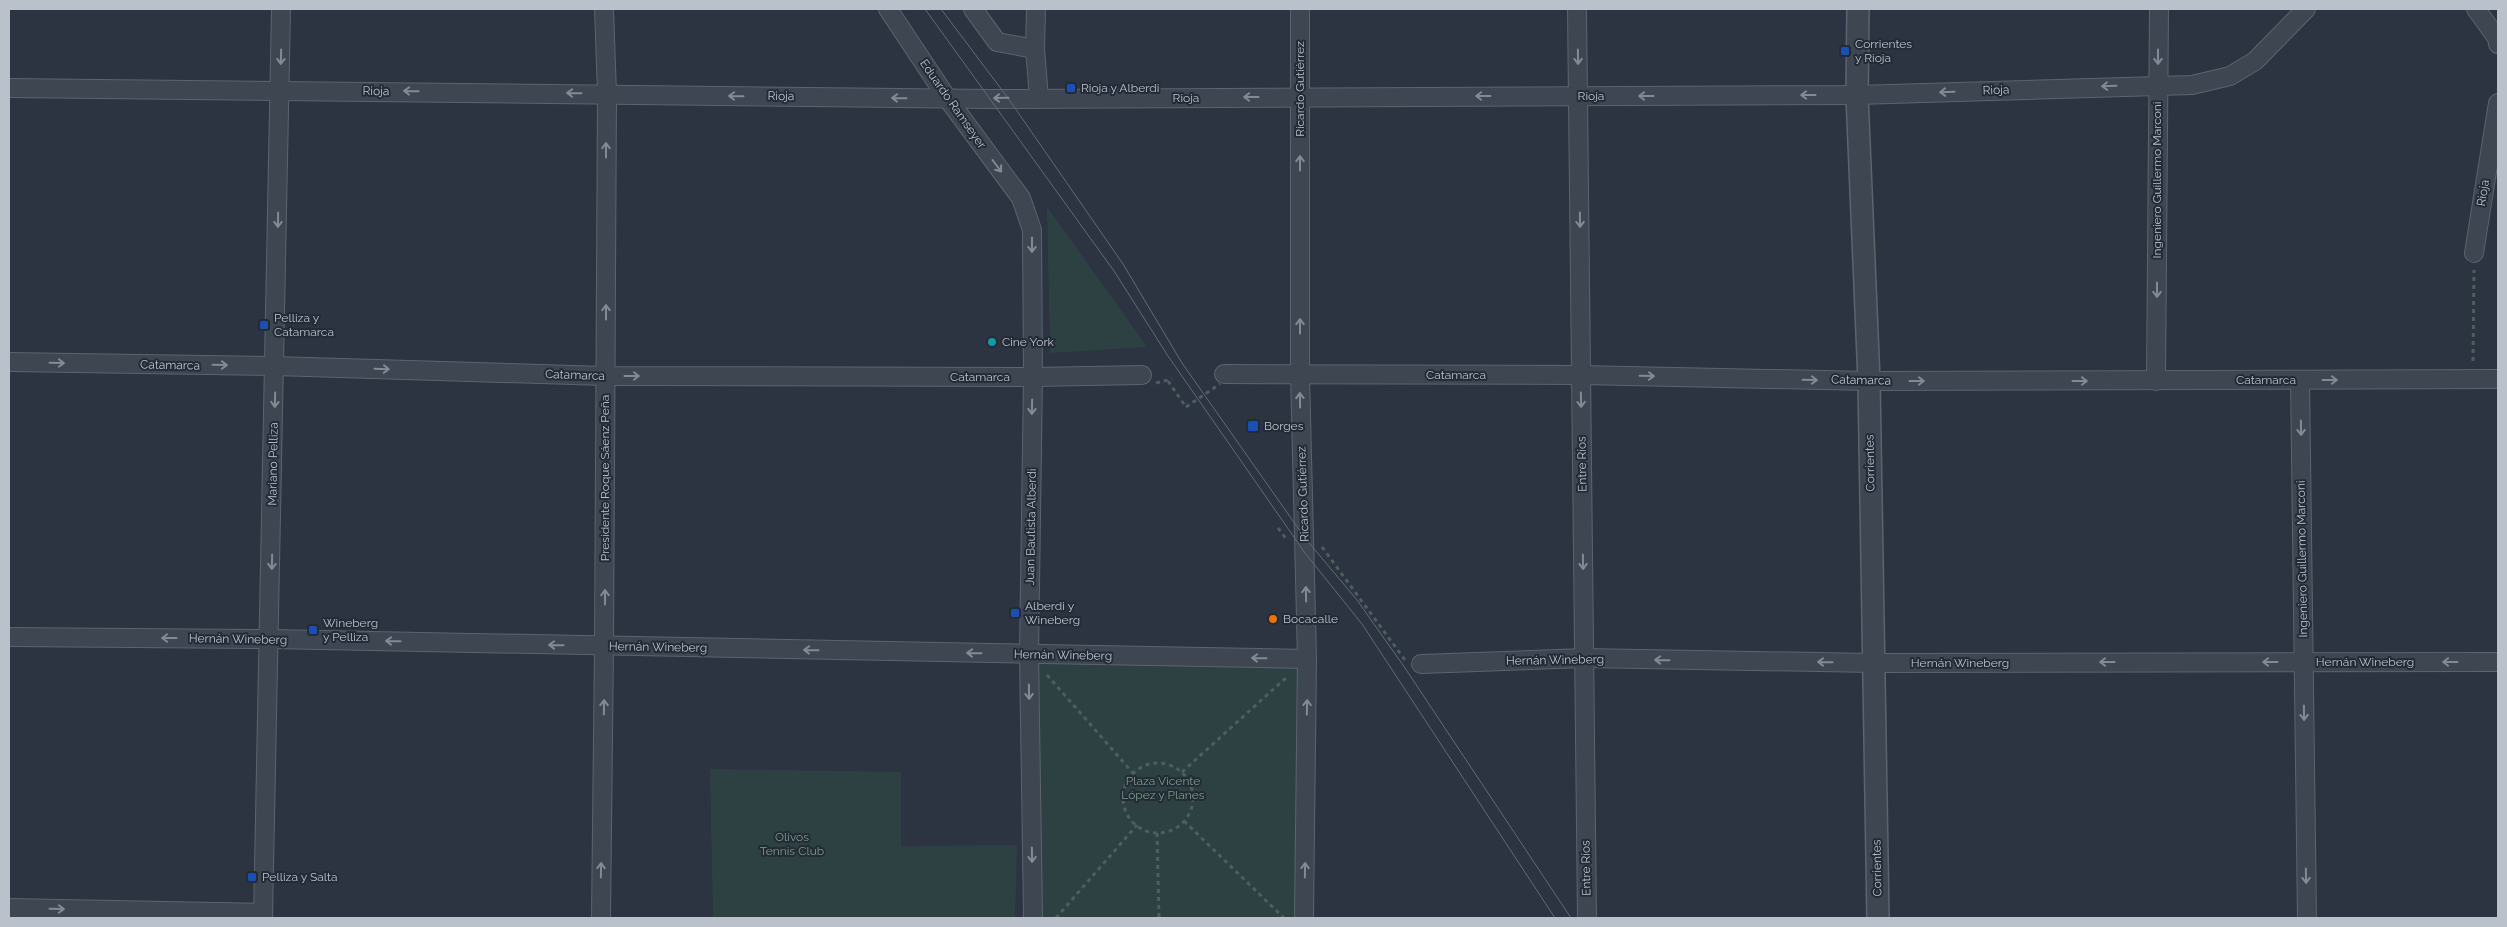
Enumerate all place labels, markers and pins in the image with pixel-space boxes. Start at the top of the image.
place label: Corrientes y Rioja [1855,37,1912,65]
marker: Corrientes y Rioja [1839,45,1851,57]
place label: Rioja y Alberdi [1081,81,1159,95]
marker: Rioja y Alberdi [1065,82,1077,94]
place label: Pelliza y Catamarca [274,311,334,339]
marker: Pelliza y Catamarca [258,319,270,331]
place label: Cine York [1002,335,1055,349]
marker: Cine York [986,336,998,348]
marker: Borges [1246,419,1260,433]
place label: Borges [1264,419,1304,433]
place label: Alberdi y Wineberg [1025,599,1080,627]
marker: Alberdi y Wineberg [1009,607,1021,619]
place label: Bocacalle [1283,612,1338,626]
marker: Bocacalle [1267,613,1279,625]
place label: Wineberg y Pelliza [323,616,378,644]
marker: Wineberg y Pelliza [307,624,319,636]
place label: Pelliza y Salta [262,870,338,884]
marker: Pelliza y Salta [246,871,258,883]

